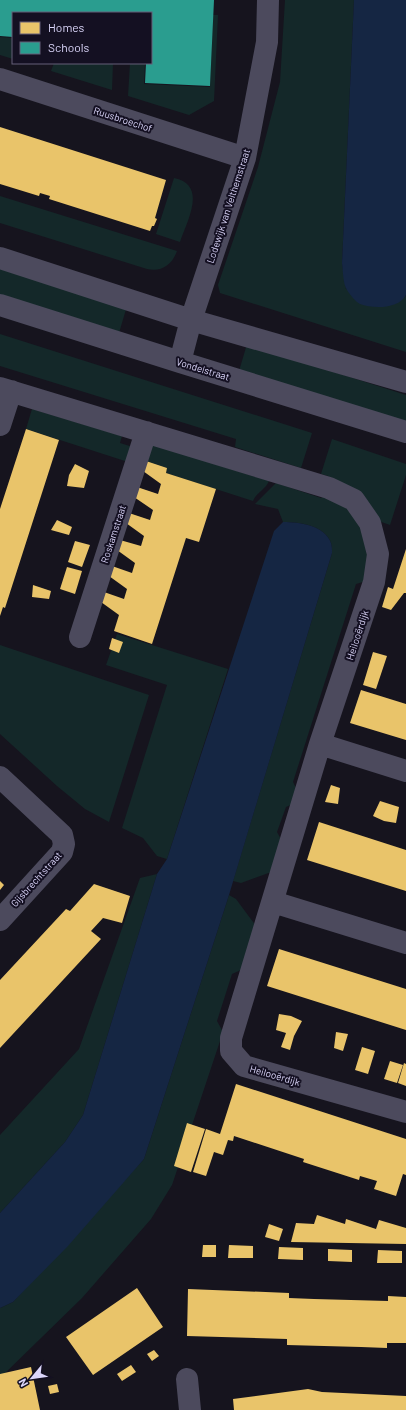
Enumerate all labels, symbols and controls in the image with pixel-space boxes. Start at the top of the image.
legend [12,12,152,64]
text: Homes [48,20,85,34]
text: Schools [48,40,89,54]
street label: Ruusbroechof [92,104,154,134]
street label: Lodewijk van Velthemstraat [204,147,252,265]
street label: Vondelstraat [175,355,231,383]
street label: Roskamstraat [98,503,128,565]
street label: Heilooërdijk [343,608,371,662]
street label: Gijsbrechtstraat [8,849,64,909]
street label: Heilooërdijk [248,1062,302,1088]
north arrow [12,1358,52,1398]
text: N [15,1377,30,1389]

